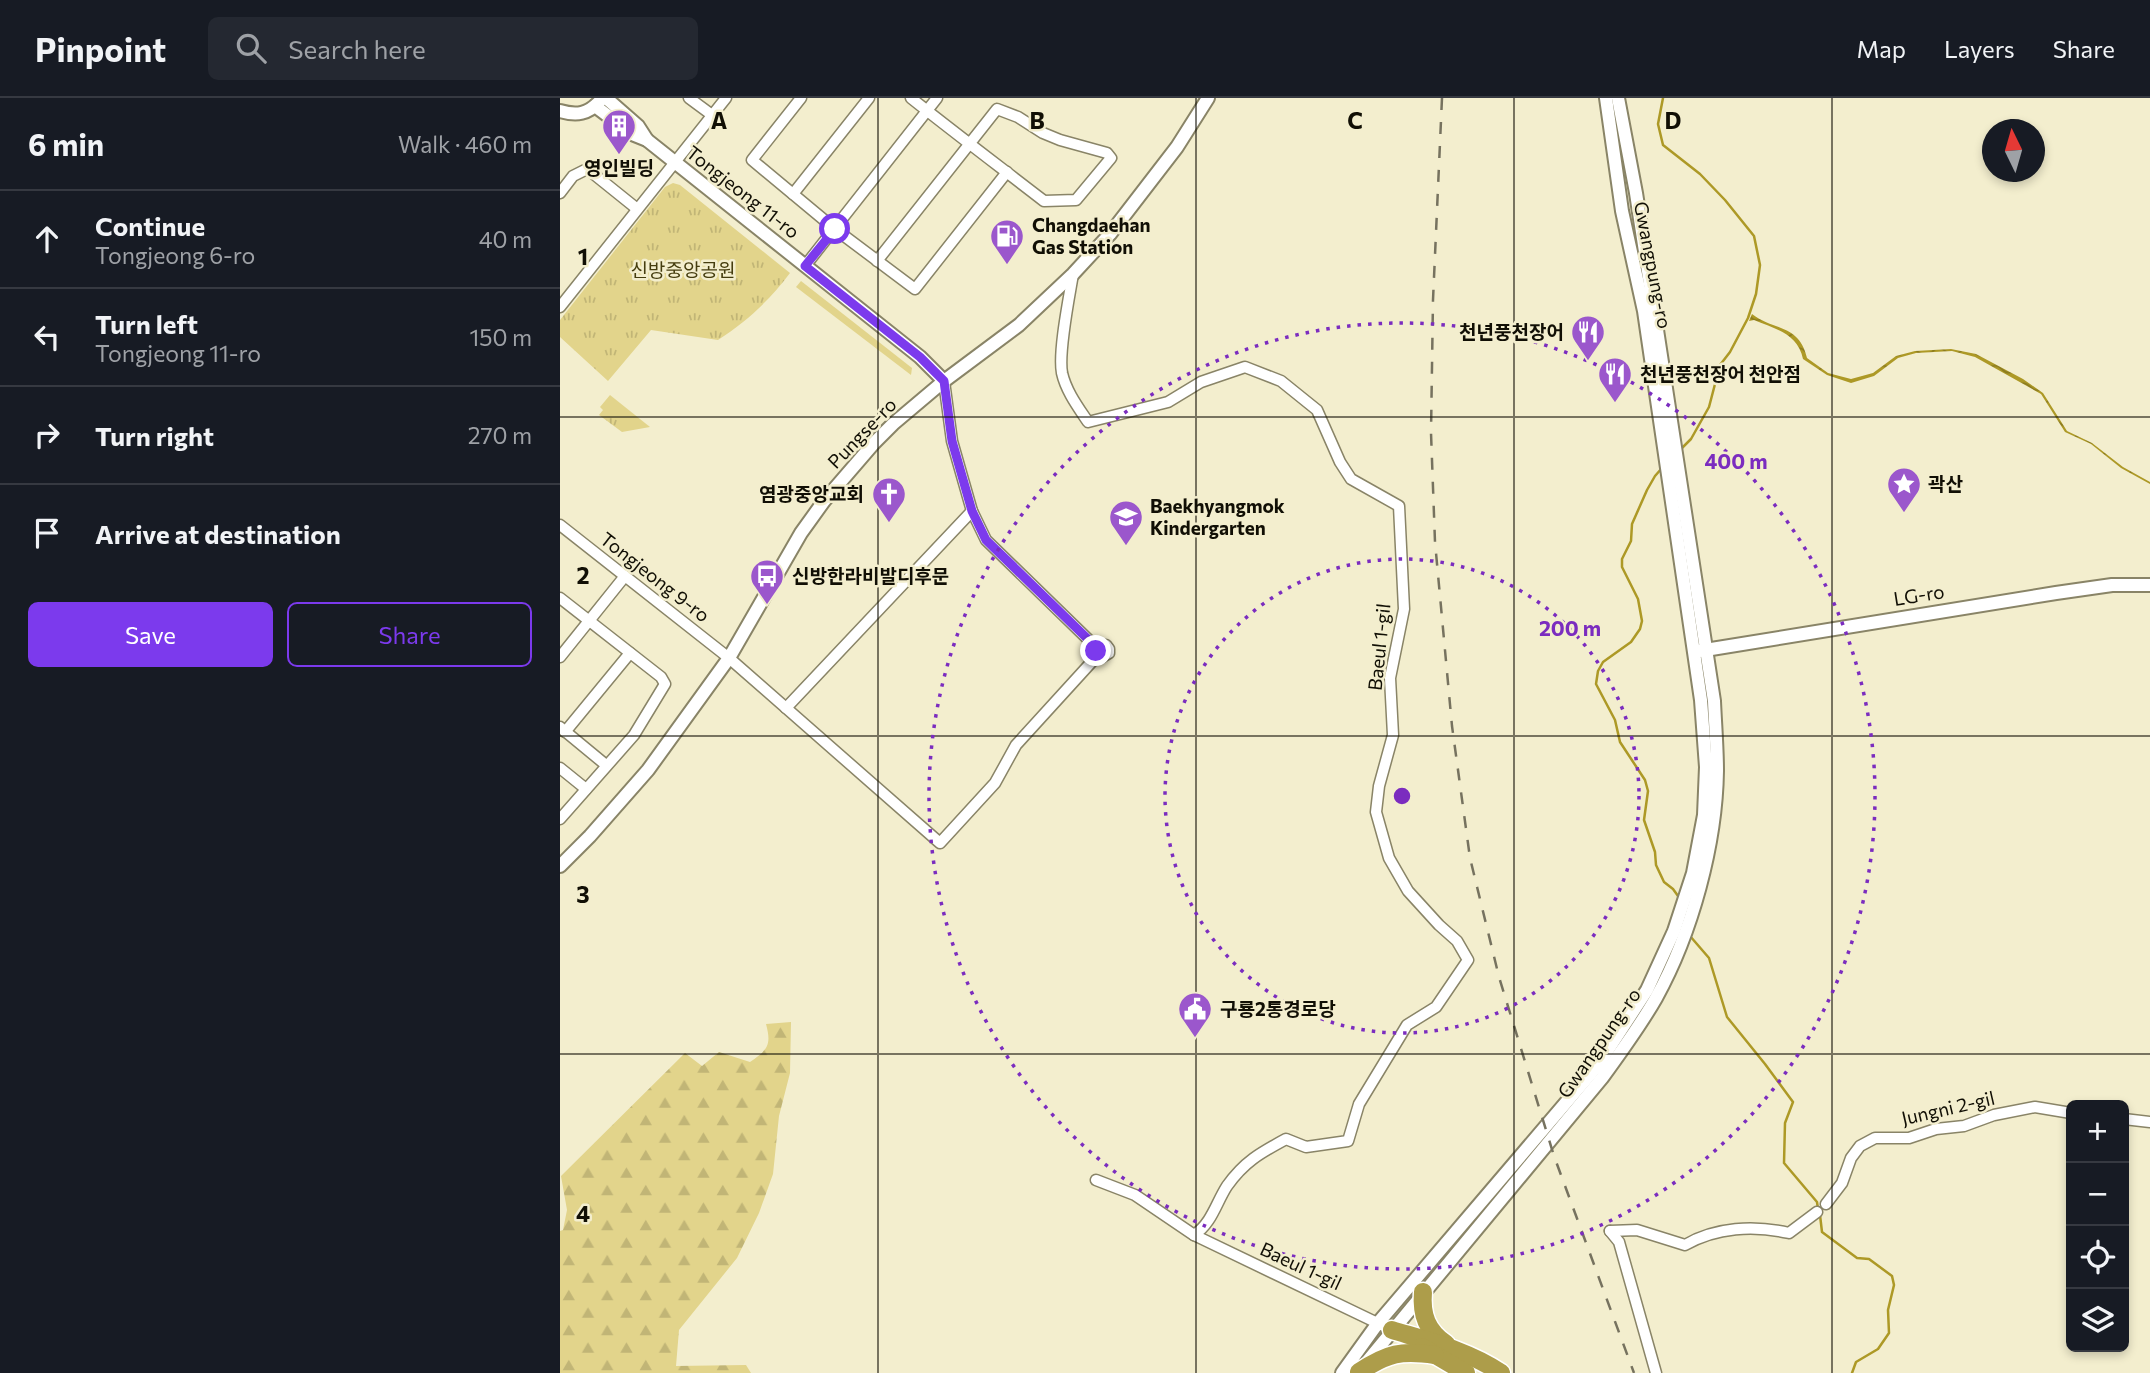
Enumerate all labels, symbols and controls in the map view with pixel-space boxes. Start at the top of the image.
search box [208,17,698,80]
text: Pinpoint [35,28,166,69]
icon: search [232,29,270,67]
text: Search here [288,33,426,64]
text: Map [1857,34,1906,63]
text: Layers [1944,34,2015,63]
text: Share [2053,34,2115,63]
text: A [711,106,728,134]
text: B [1029,106,1045,134]
text: C [1347,106,1363,134]
text: D [1665,106,1682,134]
building icon: 영인빌딩 [600,107,638,156]
north arrow [1982,119,2045,182]
text: 6 min [28,125,104,162]
text: Walk · 460 m [398,130,532,158]
street label: Tongjeong 11-ro [682,140,804,243]
place label: 영인빌딩 [584,156,654,179]
street label: Gwangpung-ro [1630,199,1677,330]
text: Continue [95,210,205,241]
route start [819,213,850,244]
place label: Changdaehan Gas Station [1032,213,1150,258]
fuel station icon: Changdaehan Gas Station [988,217,1026,266]
icon: ahead [28,220,66,258]
text: 40 m [479,225,532,253]
text: Tongjeong 6-ro [95,241,255,269]
text: 1 [578,242,588,270]
park label: 신방중앙공원 [631,258,735,281]
text: Turn left [95,308,198,339]
restaurant icon: 천년풍천장어 [1569,313,1607,362]
icon: left [28,318,66,356]
place label: 천년풍천장어 [1459,320,1564,343]
text: 150 m [469,323,532,351]
text: Tongjeong 11-ro [95,339,261,367]
restaurant icon: 천년풍천장어 천안점 [1596,355,1634,404]
place label: 천년풍천장어 천안점 [1640,362,1801,385]
street label: Pungse-ro [822,393,901,473]
icon: right [28,416,66,454]
text: Turn right [95,420,214,451]
text: 270 m [468,421,532,449]
text: 400 m [1704,448,1768,473]
place icon: 곽산 [1885,465,1923,514]
place label: 곽산 [1928,472,1963,495]
church icon: 염광중앙교회 [870,475,908,524]
place label: 염광중앙교회 [759,482,864,505]
place label: Baekhyangmok Kindergarten [1150,494,1285,539]
school or university icon: Baekhyangmok Kindergarten [1107,498,1145,547]
icon: arrive [28,514,66,552]
text: Arrive at destination [95,518,341,549]
street label: Tongjeong 9-ro [596,527,715,626]
bus stop icon: 신방한라비발디후문 [748,557,786,606]
text: 2 [576,561,590,589]
place label: 신방한라비발디후문 [792,564,949,587]
street label: LG-ro [1892,579,1946,610]
button: Save [28,602,273,667]
button: Share [287,602,532,667]
street label: Baeul 1-gil [1362,602,1395,692]
text: 200 m [1539,615,1601,640]
route end [1080,635,1111,666]
centre of rings [1390,784,1414,808]
text: 3 [576,880,590,908]
street label: Gwangpung-ro [1552,983,1645,1102]
public building icon: 구룡2통경로당 [1176,990,1214,1039]
place label: 구룡2통경로당 [1220,997,1336,1020]
street label: Jungni 2-gil [1899,1086,1997,1129]
map controls [2066,1100,2129,1352]
button: + [2066,1100,2129,1163]
button: − [2066,1163,2129,1226]
text: 4 [576,1199,590,1227]
button: locate [2066,1226,2129,1289]
street label: Baeul 1-gil [1257,1237,1346,1294]
button: layers [2066,1289,2129,1352]

